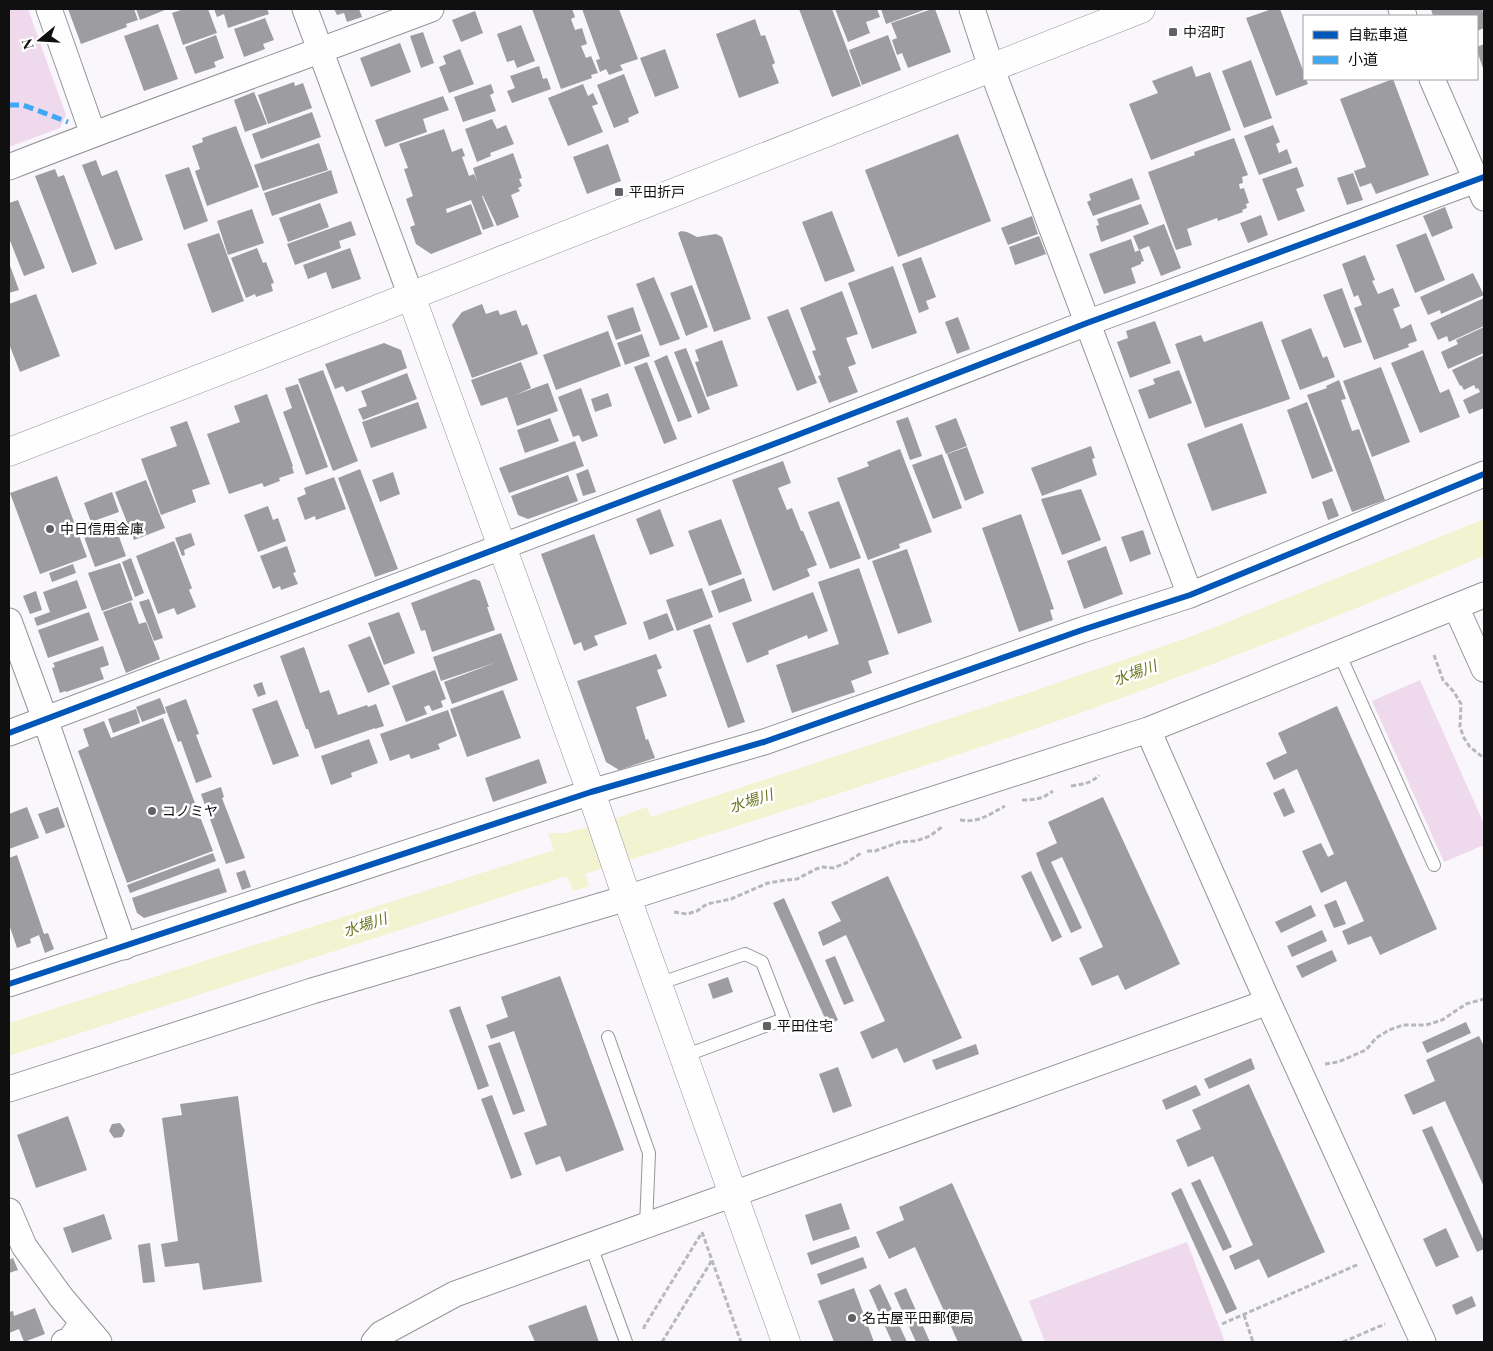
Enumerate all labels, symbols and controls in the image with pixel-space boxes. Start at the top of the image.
north arrow [15,15,65,65]
legend [1303,15,1478,80]
place label: 中沼町 [1183,22,1225,41]
text: 自転車道 [1348,24,1408,44]
marker: 中沼町 [1167,26,1179,38]
text: N [17,36,38,52]
text: 小道 [1348,49,1378,69]
place label: 平田折戸 [629,182,685,201]
marker: 平田折戸 [613,186,625,198]
place label: 中日信用金庫 [60,519,144,538]
marker: 中日信用金庫 [44,523,56,535]
water label: 水場川 [1110,654,1161,689]
water label: 水場川 [726,783,777,817]
place label: コノミヤ [162,801,218,820]
marker: コノミヤ [146,805,158,817]
water label: 水場川 [340,907,391,941]
place label: 平田住宅 [777,1016,833,1035]
marker: 平田住宅 [761,1020,773,1032]
place label: 名古屋平田郵便局 [862,1308,974,1327]
marker: 名古屋平田郵便局 [846,1312,858,1324]

